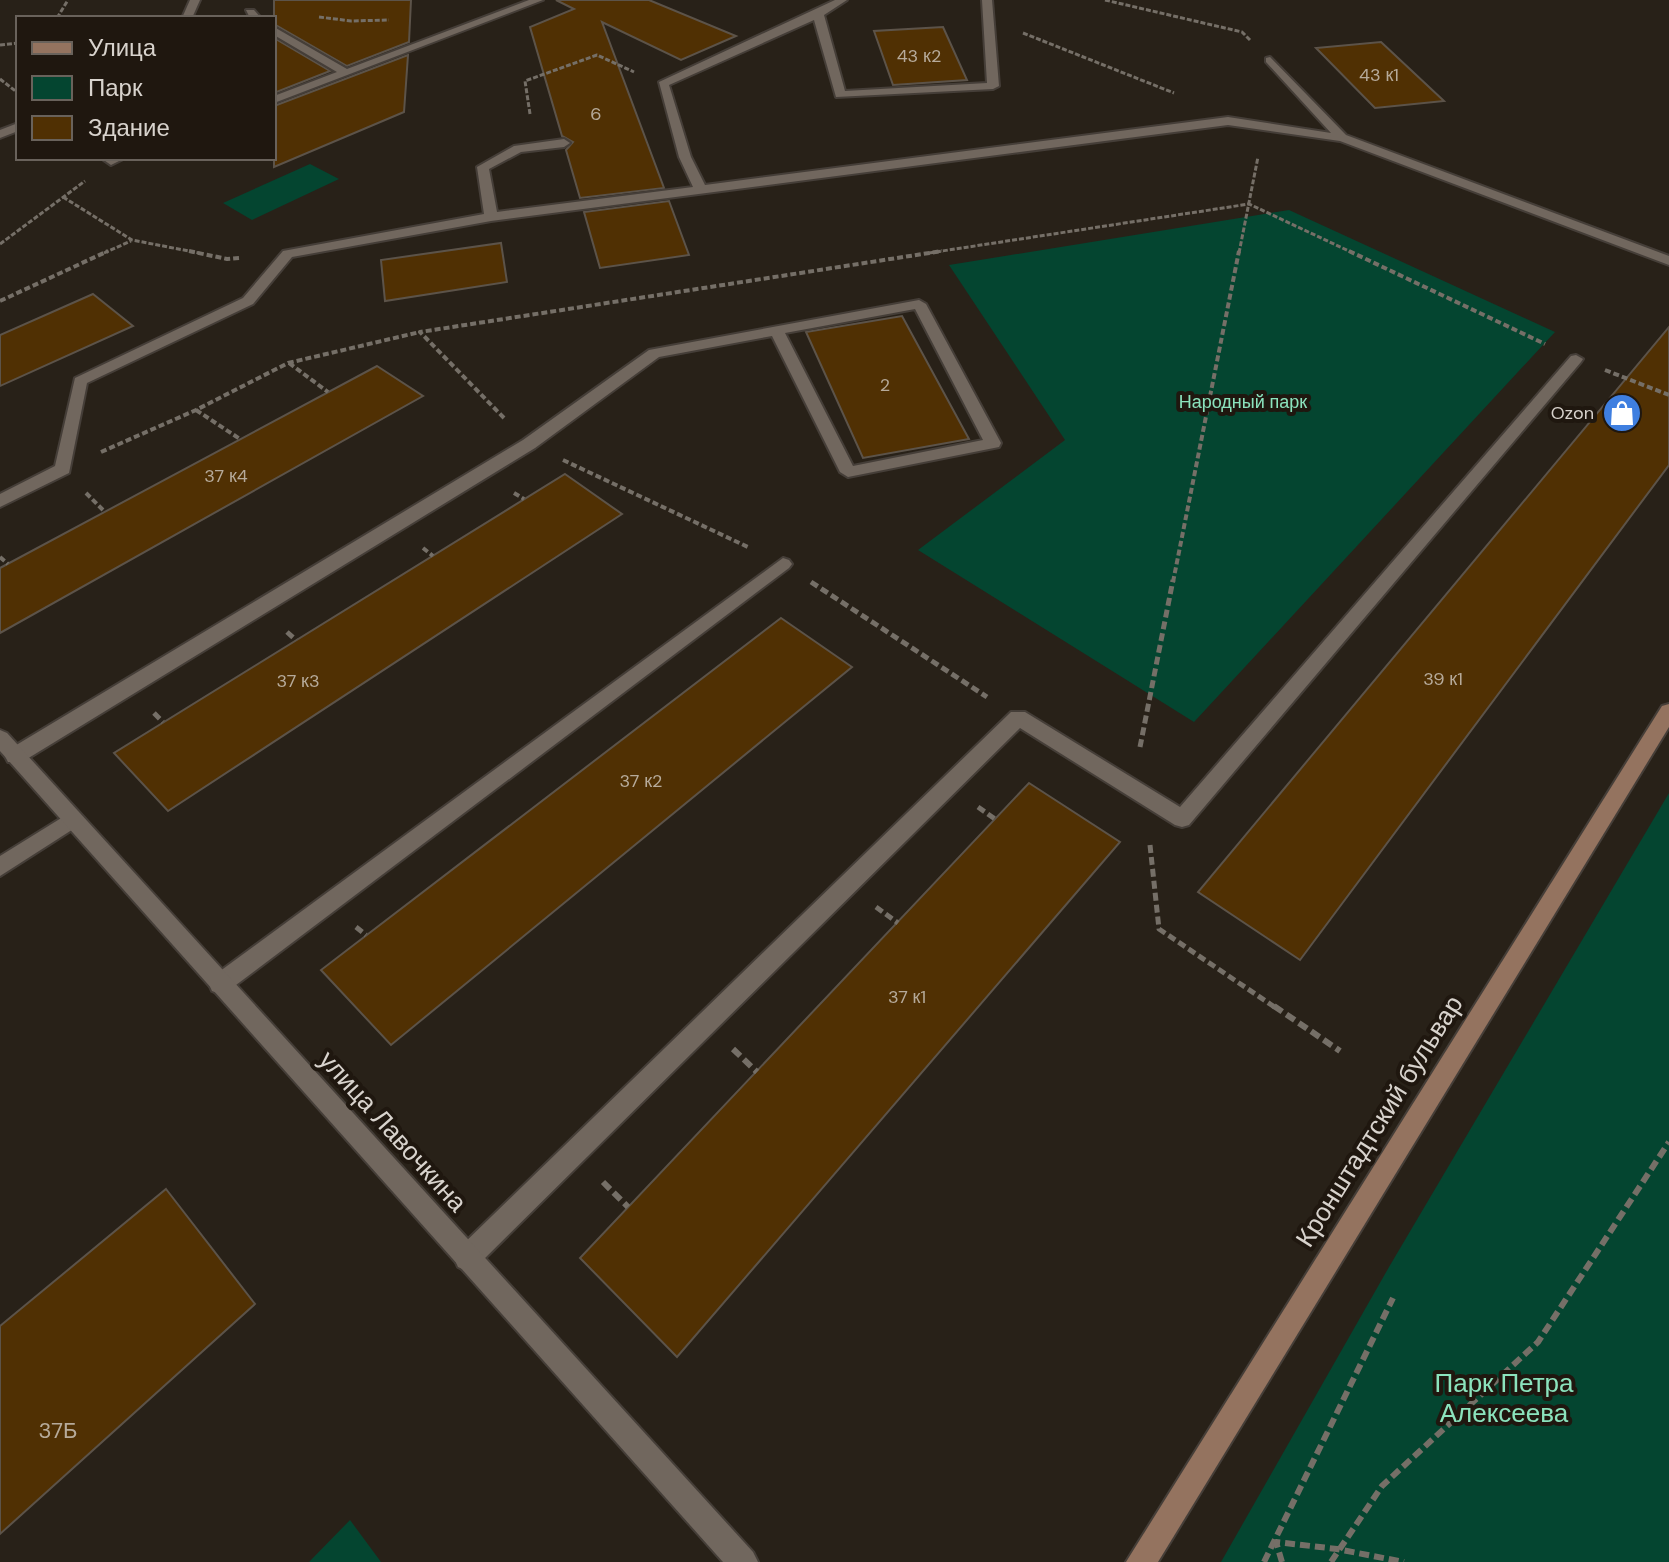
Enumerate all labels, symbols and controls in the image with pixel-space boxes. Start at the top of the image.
legend [16,16,276,160]
text: Улица [88,32,157,63]
house number: 43 к2 [897,44,941,68]
house number: 43 к1 [1359,63,1399,87]
text: Парк [88,72,143,103]
house number: 6 [590,102,602,126]
text: Здание [88,112,170,143]
house number: 2 [880,373,890,397]
park label: Народный парк [1179,390,1307,414]
shop icon: Ozon [1601,392,1643,434]
place label: Ozon [1551,401,1594,425]
house number: 37 к4 [204,464,248,488]
house number: 39 к1 [1423,667,1463,691]
house number: 37 к3 [276,669,320,693]
house number: 37 к2 [620,769,662,793]
house number: 37 к1 [888,985,926,1009]
street label: Кронштадтский бульвар [1288,989,1470,1253]
street label: улица Лавочкина [312,1043,475,1219]
park label: Парк Петра Алексеева [1434,1366,1574,1430]
house number: 37Б [39,1416,77,1445]

